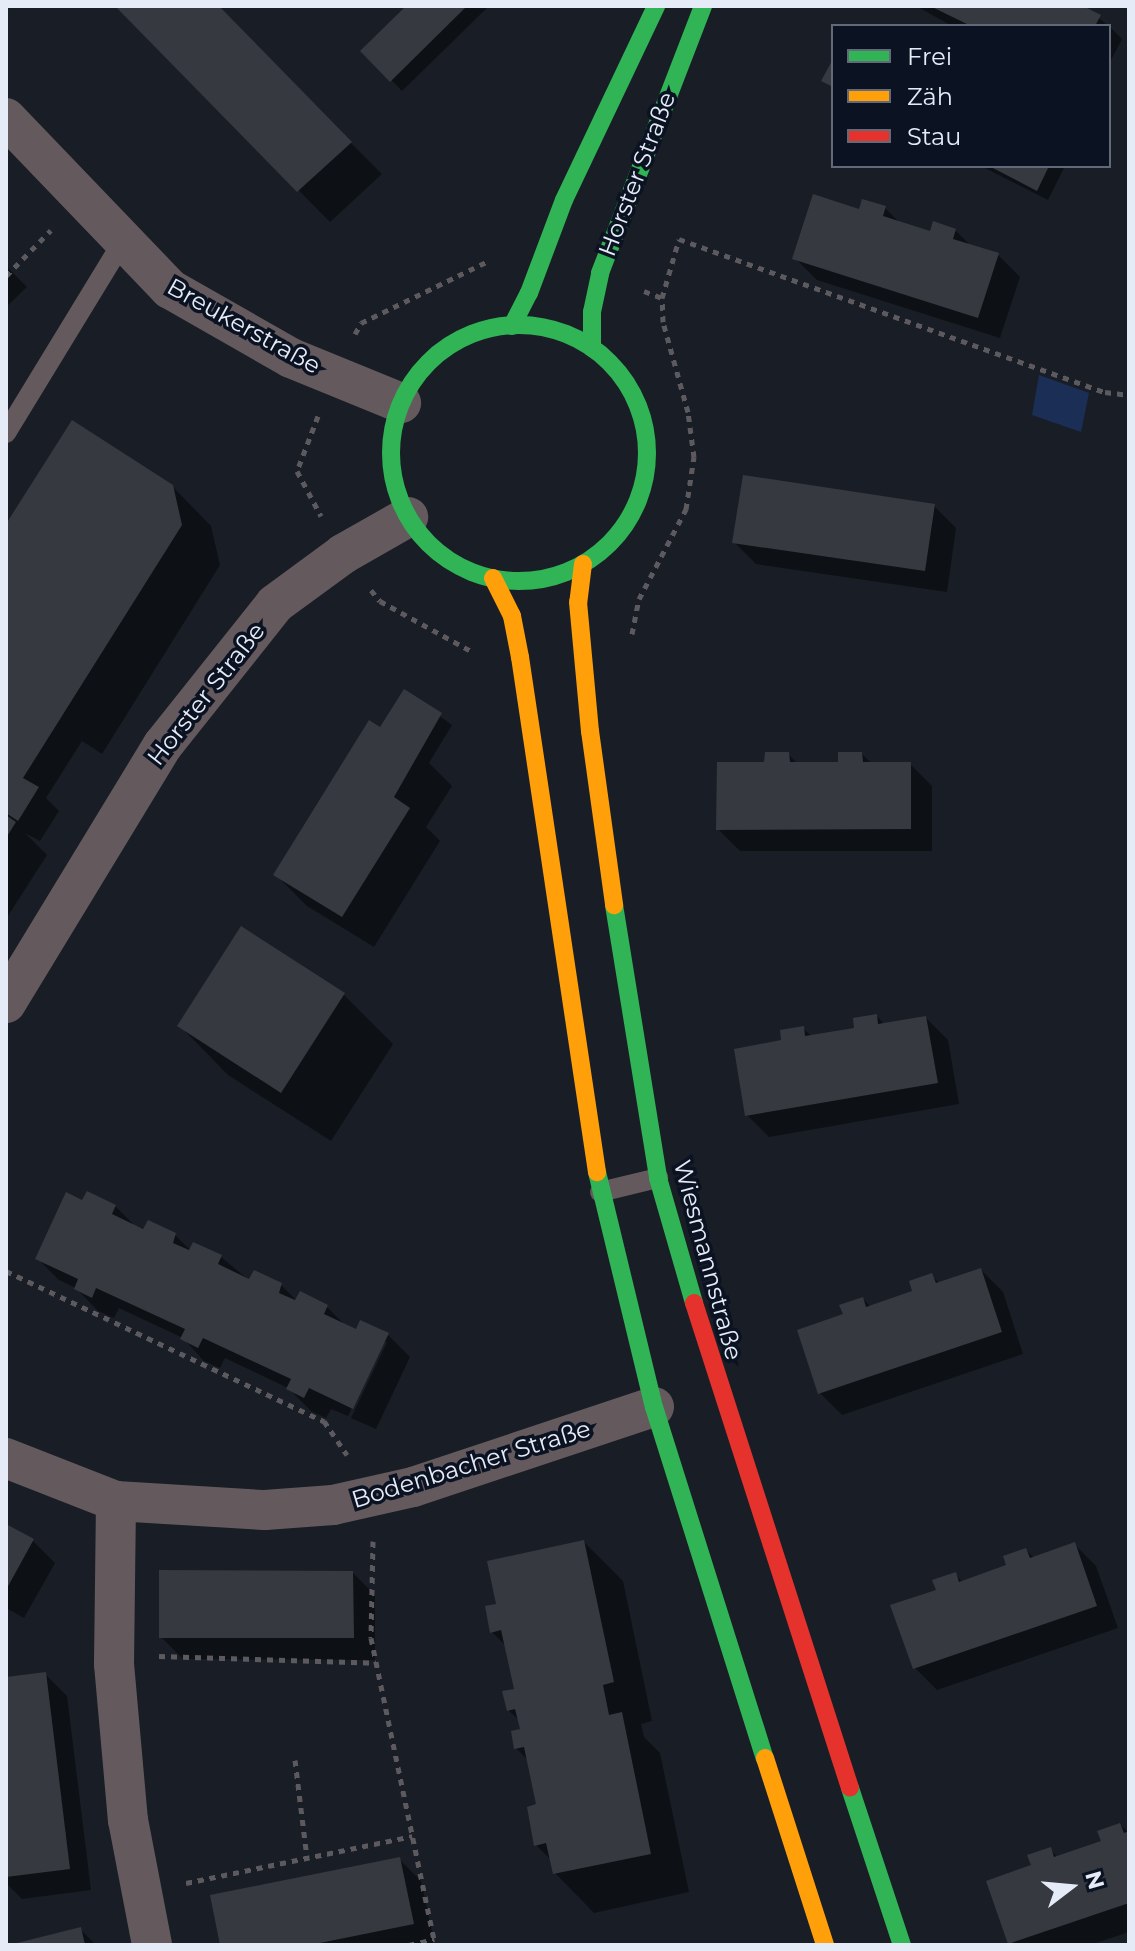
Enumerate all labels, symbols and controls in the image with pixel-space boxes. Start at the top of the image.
legend [831,24,1111,168]
text: Frei [907,42,952,71]
text: Zäh [907,82,953,111]
street label: Horster Straße [592,88,682,260]
text: Stau [907,122,961,151]
street label: Breukerstraße [162,272,326,380]
street label: Horster Straße [141,617,271,771]
street label: Wiesmannstraße [667,1157,749,1363]
street label: Bodenbacher Straße [348,1414,594,1514]
north arrow [1031,1847,1111,1927]
text: N [1079,1868,1110,1893]

